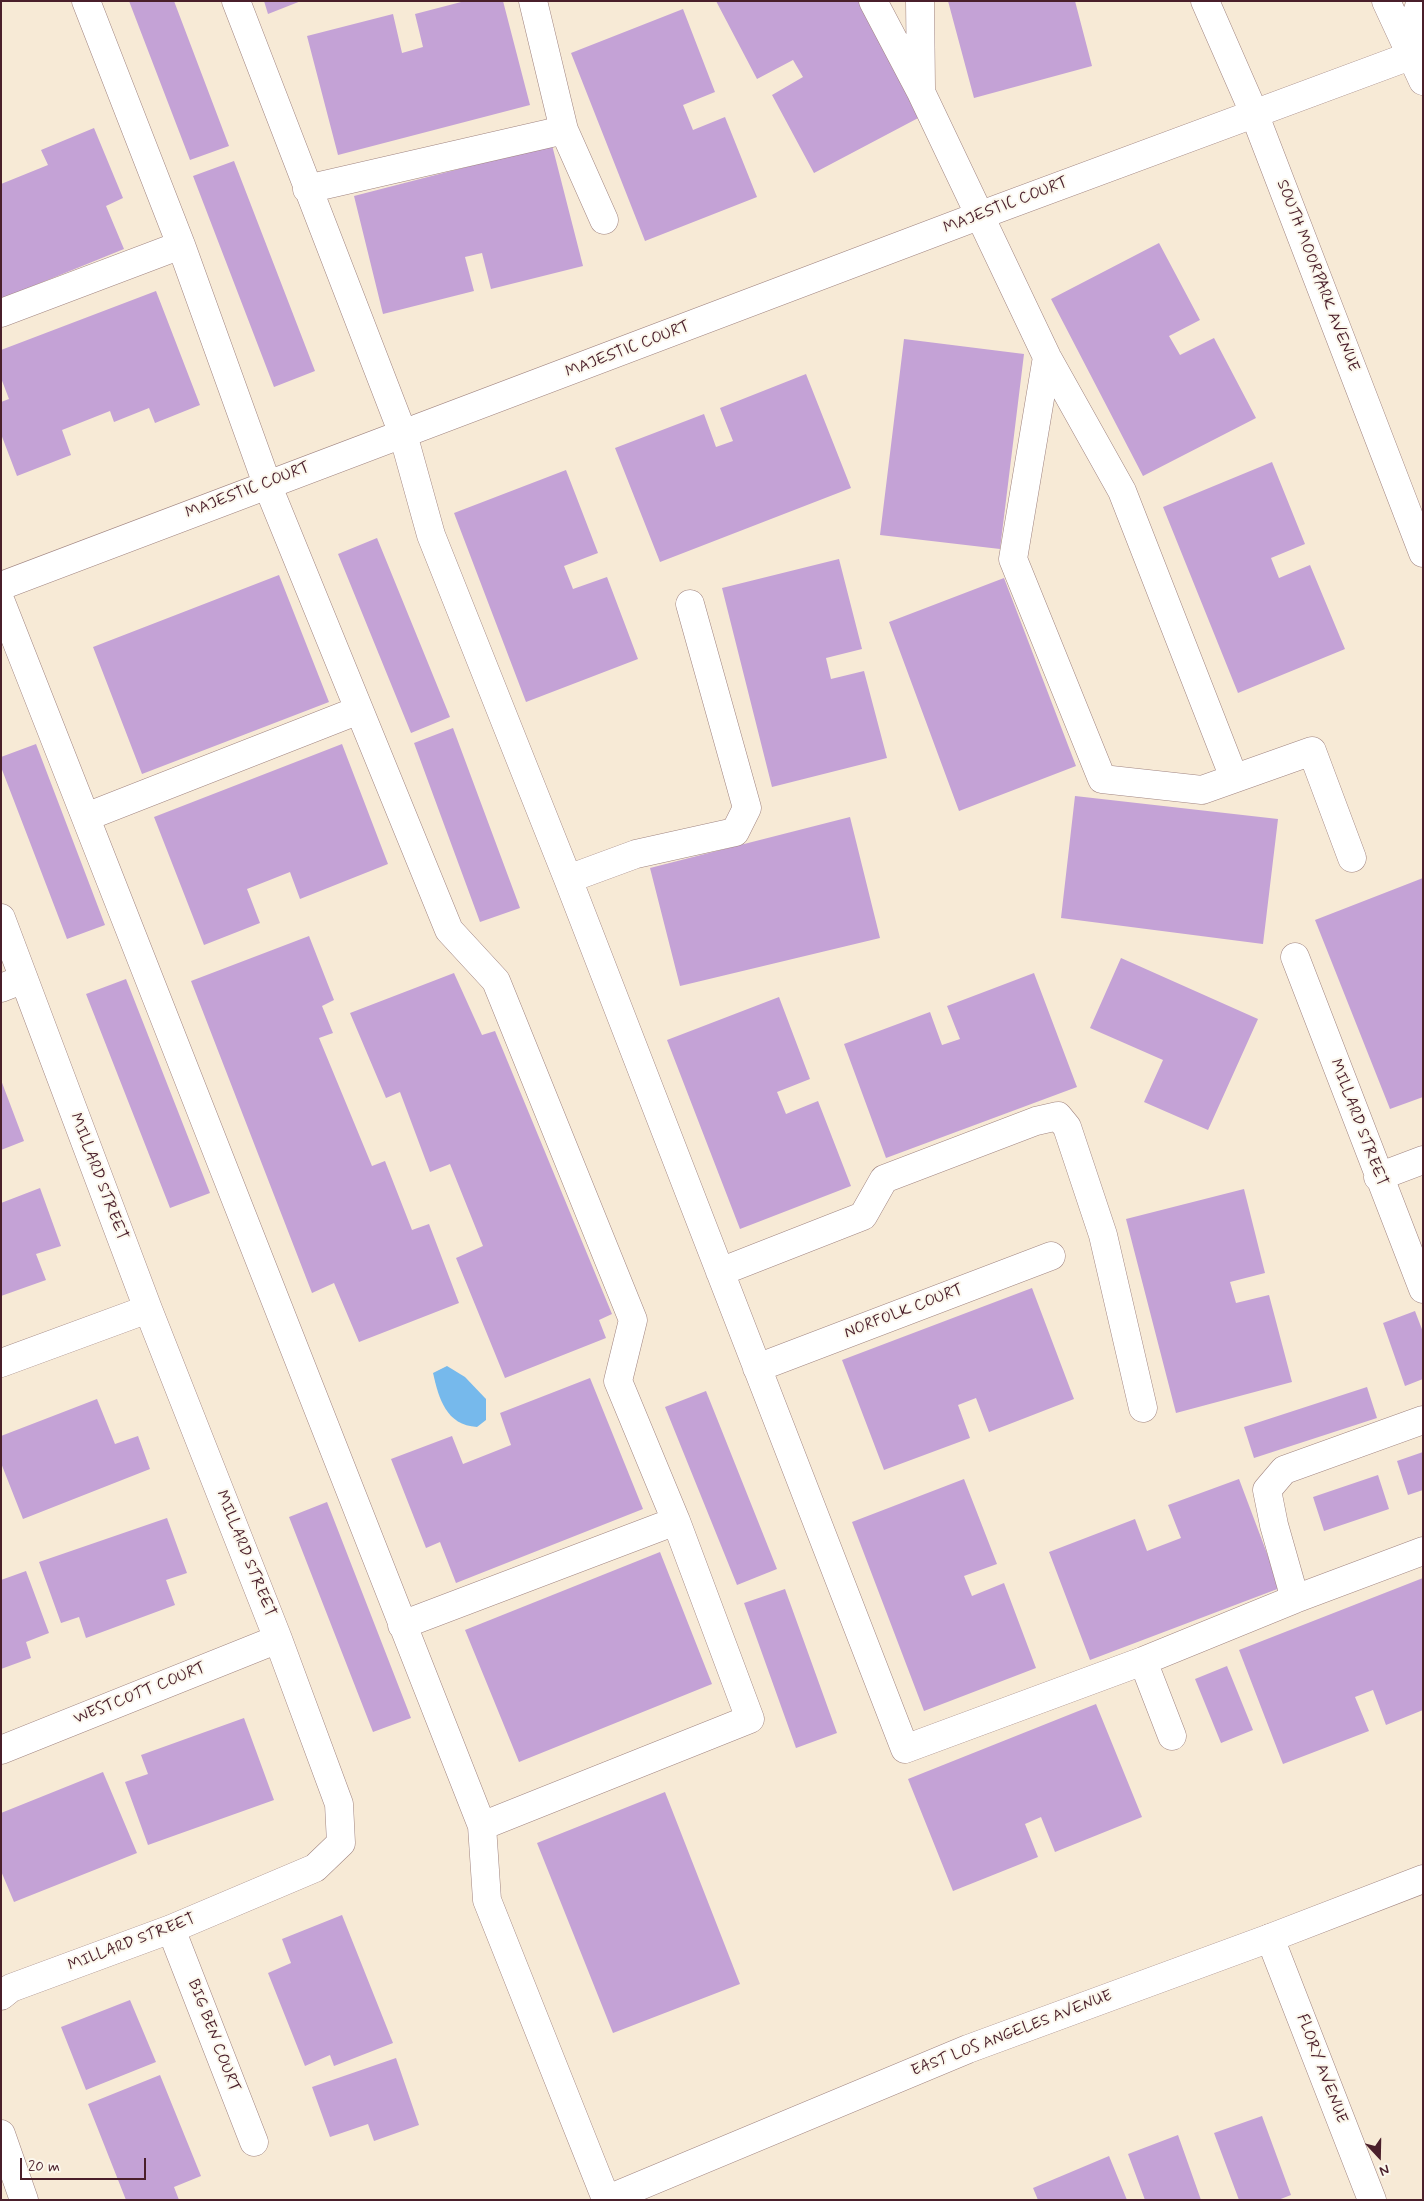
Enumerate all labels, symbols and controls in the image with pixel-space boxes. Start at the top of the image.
street label: MAJESTIC COURT [941,173,1071,239]
street label: SOUTH MOORPARK AVENUE [1271,177,1363,375]
street label: MAJESTIC COURT [563,317,693,383]
street label: MAJESTIC COURT [183,458,313,524]
street label: MILLARD STREET [1325,1057,1391,1189]
street label: MILLARD STREET [65,1111,131,1243]
street label: NORFOLK COURT [842,1280,966,1344]
street label: MILLARD STREET [211,1488,279,1620]
street label: WESTCOTT COURT [71,1659,209,1729]
street label: MILLARD STREET [66,1910,198,1976]
street label: BIG BEN COURT [183,1977,243,2095]
street label: EAST LOS ANGELES AVENUE [909,1987,1115,2081]
street label: FLORY AVENUE [1291,2012,1351,2126]
north arrow [1354,2131,1404,2181]
scale bar [22,2148,149,2180]
text: 20 m [28,2157,60,2177]
text: N [1377,2160,1392,2180]

